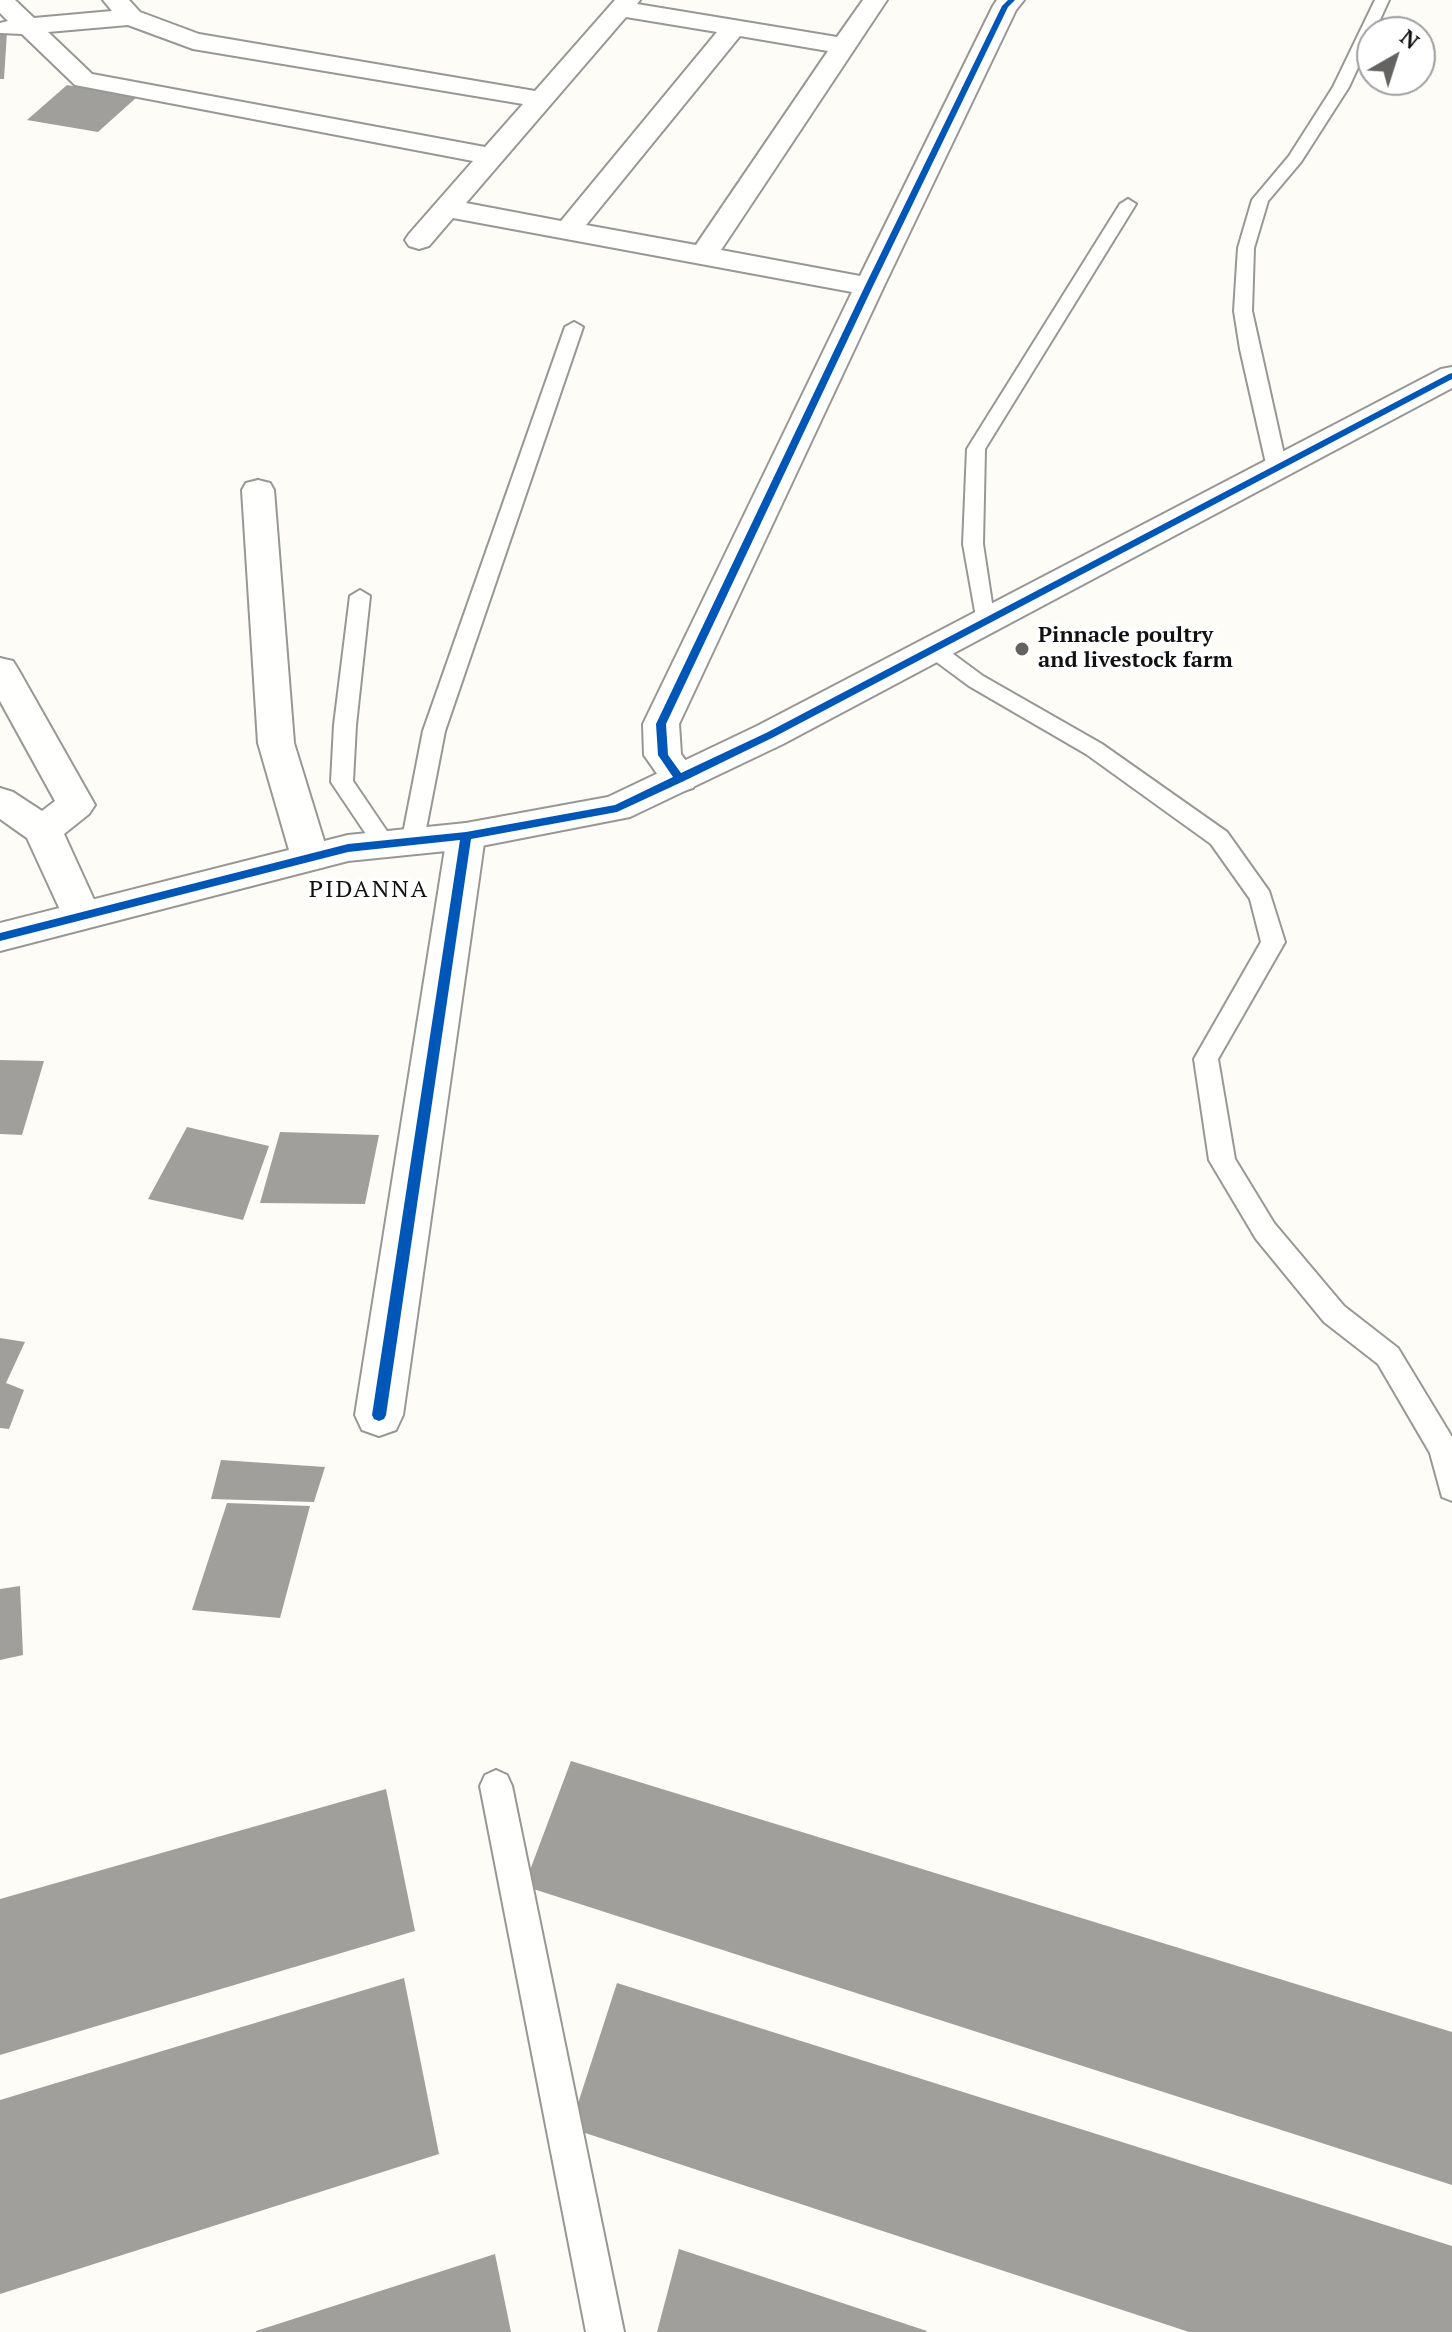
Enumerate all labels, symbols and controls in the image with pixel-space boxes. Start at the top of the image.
north arrow [1356,16,1436,96]
text: N [1395,22,1426,55]
place label: Pinnacle poultry and livestock farm [1038,623,1233,674]
marker: Pinnacle poultry and livestock farm [1013,640,1031,658]
district label: PIDANNA [309,876,429,904]

